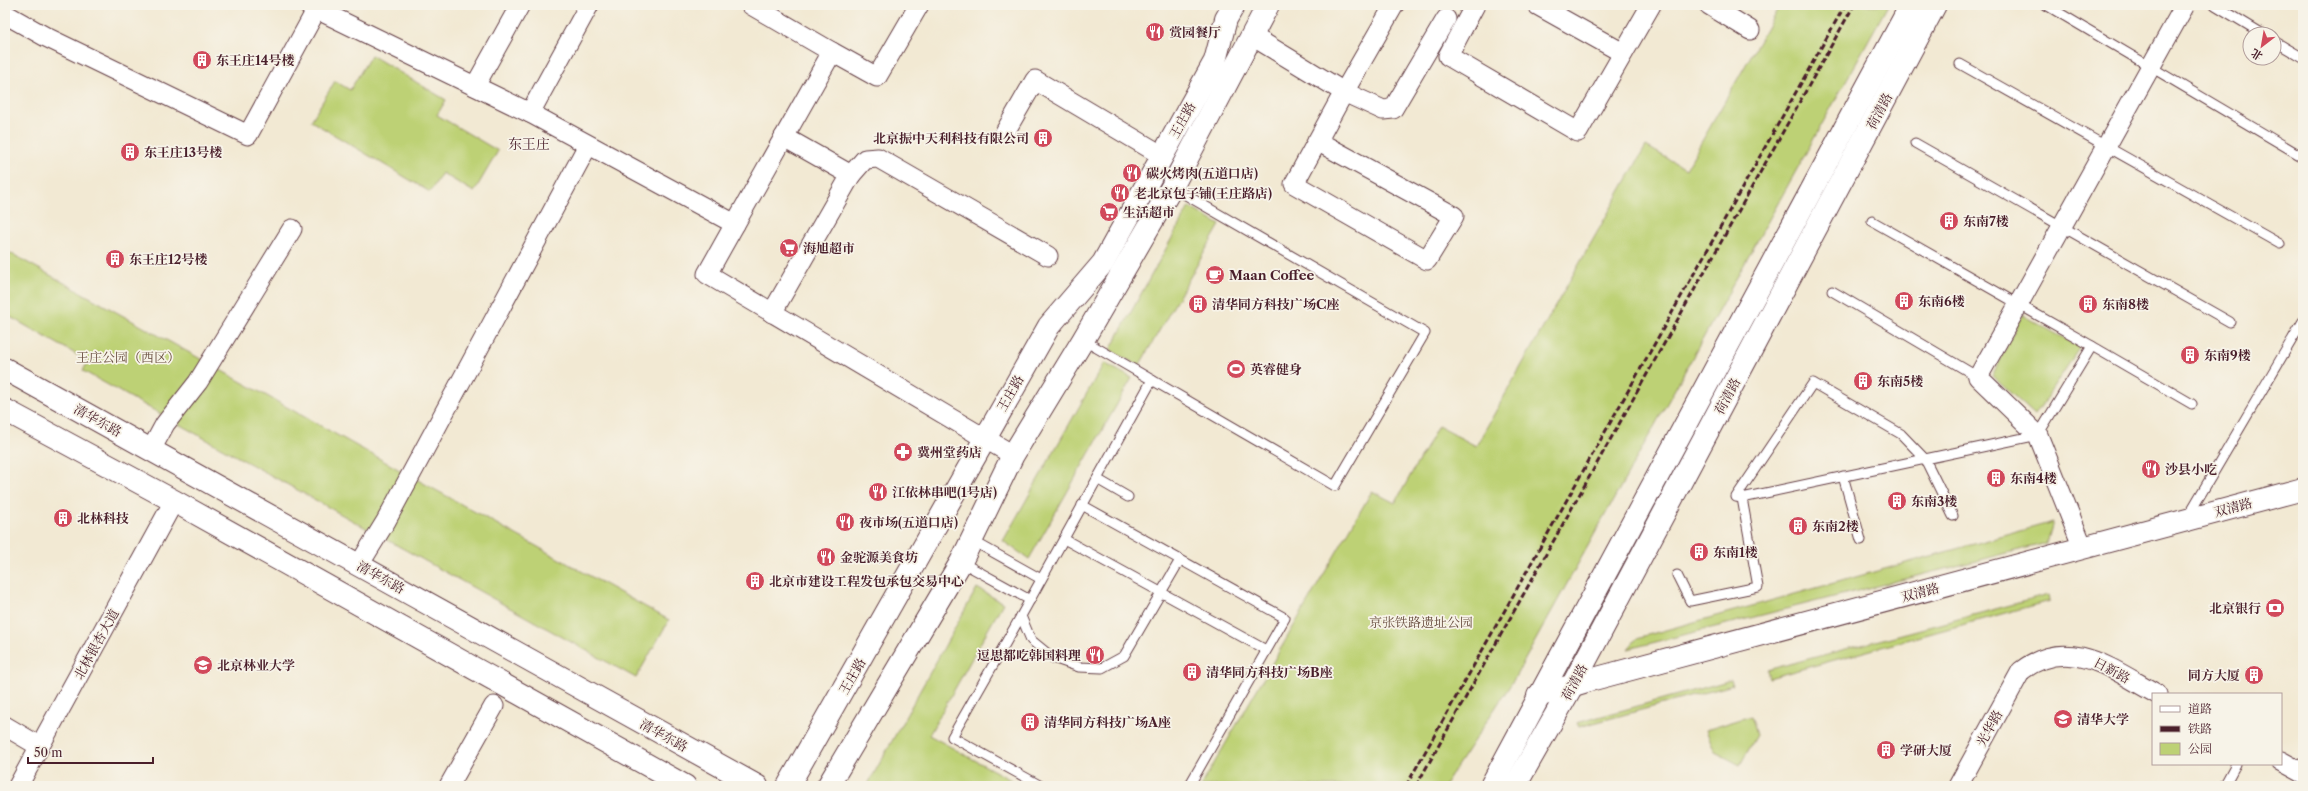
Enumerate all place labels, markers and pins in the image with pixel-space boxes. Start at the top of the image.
restaurant icon: 赏园餐厅 [1144,21,1166,43]
place label: 赏园餐厅 [1169,24,1221,40]
building icon: 东王庄14号楼 [191,49,213,71]
place label: 东王庄14号楼 [216,52,295,68]
building icon: 北京振中天利科技有限公司 [1032,127,1054,149]
place label: 北京振中天利科技有限公司 [873,130,1029,146]
building icon: 东王庄13号楼 [119,141,141,163]
place label: 东王庄13号楼 [144,144,222,160]
restaurant icon: 碳火烤肉(五道口店) [1121,162,1143,184]
place label: 碳火烤肉(五道口店) [1146,165,1258,181]
restaurant icon: 老北京包子铺(王庄路店) [1109,182,1131,204]
place label: 老北京包子铺(王庄路店) [1134,185,1272,201]
supermarket icon: 生活超市 [1098,201,1120,223]
place label: 生活超市 [1123,204,1175,220]
building icon: 东南7楼 [1938,210,1960,232]
place label: 东南7楼 [1963,213,2009,229]
supermarket icon: 海旭超市 [778,237,800,259]
place label: 海旭超市 [803,240,855,256]
building icon: 东王庄12号楼 [104,248,126,270]
place label: 东王庄12号楼 [129,251,208,267]
cafe icon: Maan Coffee [1204,264,1226,286]
place label: Maan Coffee [1229,267,1315,283]
building icon: 东南6楼 [1893,290,1915,312]
building icon: 清华同方科技广场C座 [1187,293,1209,315]
place label: 东南6楼 [1918,293,1965,309]
building icon: 东南8楼 [2077,293,2099,315]
place label: 清华同方科技广场C座 [1212,296,1339,312]
place label: 东南8楼 [2102,296,2149,312]
building icon: 东南9楼 [2179,344,2201,366]
place label: 东南9楼 [2204,347,2251,363]
sports icon: 英睿健身 [1225,358,1247,380]
place label: 英睿健身 [1250,361,1302,377]
building icon: 东南5楼 [1852,370,1874,392]
place label: 东南5楼 [1877,373,1923,389]
pharmacy icon: 冀州堂药店 [892,441,914,463]
place label: 冀州堂药店 [917,444,982,460]
restaurant icon: 沙县小吃 [2140,458,2162,480]
place label: 沙县小吃 [2165,461,2217,477]
building icon: 东南4楼 [1985,467,2007,489]
place label: 东南4楼 [2010,470,2057,486]
restaurant icon: 江依林串吧(1号店) [867,481,889,503]
place label: 江依林串吧(1号店) [892,484,997,500]
building icon: 东南3楼 [1886,490,1908,512]
place label: 东南3楼 [1911,493,1957,509]
building icon: 北林科技 [52,507,74,529]
place label: 北林科技 [77,510,129,526]
restaurant icon: 夜市场(五道口店) [834,511,856,533]
place label: 夜市场(五道口店) [859,514,958,530]
building icon: 东南2楼 [1787,515,1809,537]
place label: 东南2楼 [1812,518,1859,534]
building icon: 东南1楼 [1688,541,1710,563]
place label: 东南1楼 [1713,544,1758,560]
restaurant icon: 金驼源美食坊 [815,546,837,568]
place label: 金驼源美食坊 [840,549,918,565]
building icon: 北京市建设工程发包承包交易中心 [744,570,766,592]
place label: 北京市建设工程发包承包交易中心 [769,573,964,589]
bank icon: 北京银行 [2264,597,2286,619]
place label: 北京银行 [2209,600,2261,616]
restaurant icon: 逗思都吃韩国料理 [1084,644,1106,666]
place label: 逗思都吃韩国料理 [977,647,1081,663]
school or university icon: 北京林业大学 [192,654,214,676]
place label: 北京林业大学 [217,657,295,673]
building icon: 清华同方科技广场B座 [1181,661,1203,683]
place label: 清华同方科技广场B座 [1206,664,1333,680]
building icon: 同方大厦 [2243,664,2265,686]
place label: 同方大厦 [2188,667,2240,683]
school or university icon: 清华大学 [2052,708,2074,730]
building icon: 清华同方科技广场A座 [1019,711,1041,733]
place label: 清华大学 [2077,711,2129,727]
place label: 清华同方科技广场A座 [1044,714,1171,730]
building icon: 学研大厦 [1875,739,1897,761]
place label: 学研大厦 [1900,742,1952,758]

